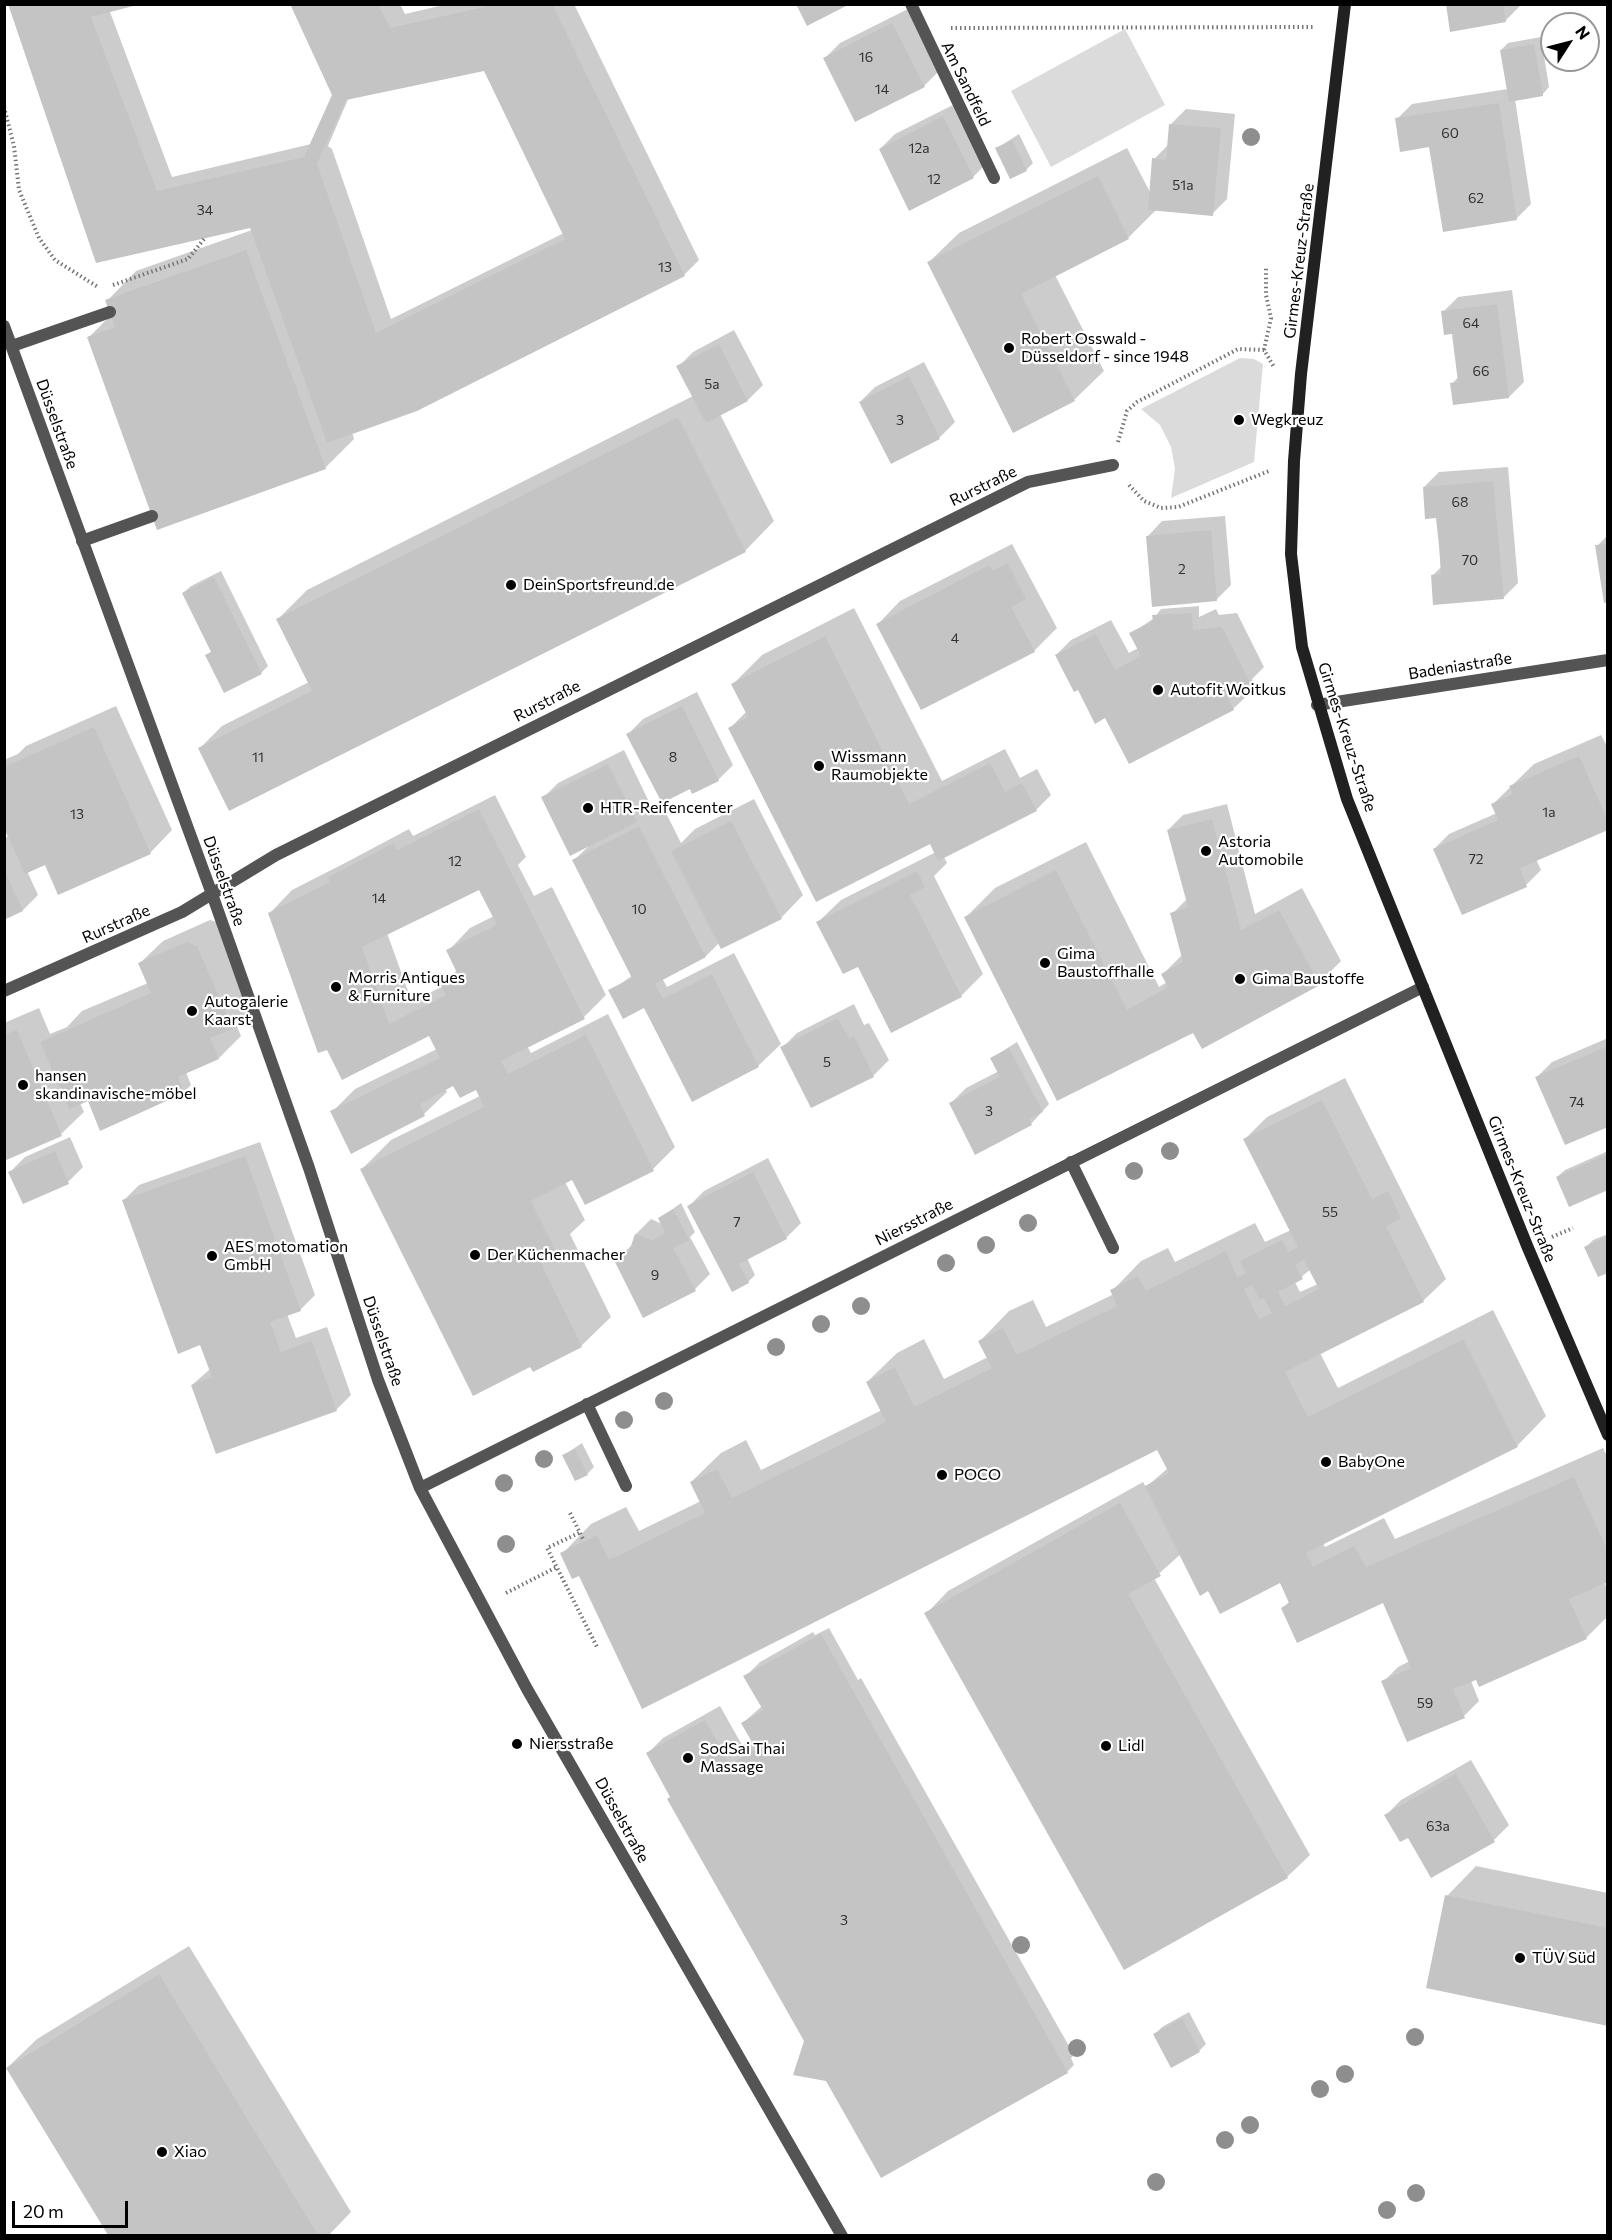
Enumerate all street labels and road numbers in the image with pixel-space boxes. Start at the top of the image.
street label: Am Sandfeld [937,38,995,130]
street label: Girmes-Kreuz-Straße [1280,182,1318,340]
street label: Düsselstraße [32,376,82,472]
street label: Rurstraße [946,462,1020,510]
street label: Badeniastraße [1407,648,1513,684]
street label: Girmes-Kreuz-Straße [1314,660,1380,814]
street label: Rurstraße [510,676,584,726]
street label: Düsselstraße [199,833,249,929]
street label: Rurstraße [79,901,153,947]
street label: Girmes-Kreuz-Straße [1484,1113,1560,1265]
street label: Niersstraße [872,1194,956,1250]
street label: Düsselstraße [359,1293,407,1389]
street label: Düsselstraße [591,1774,653,1866]

